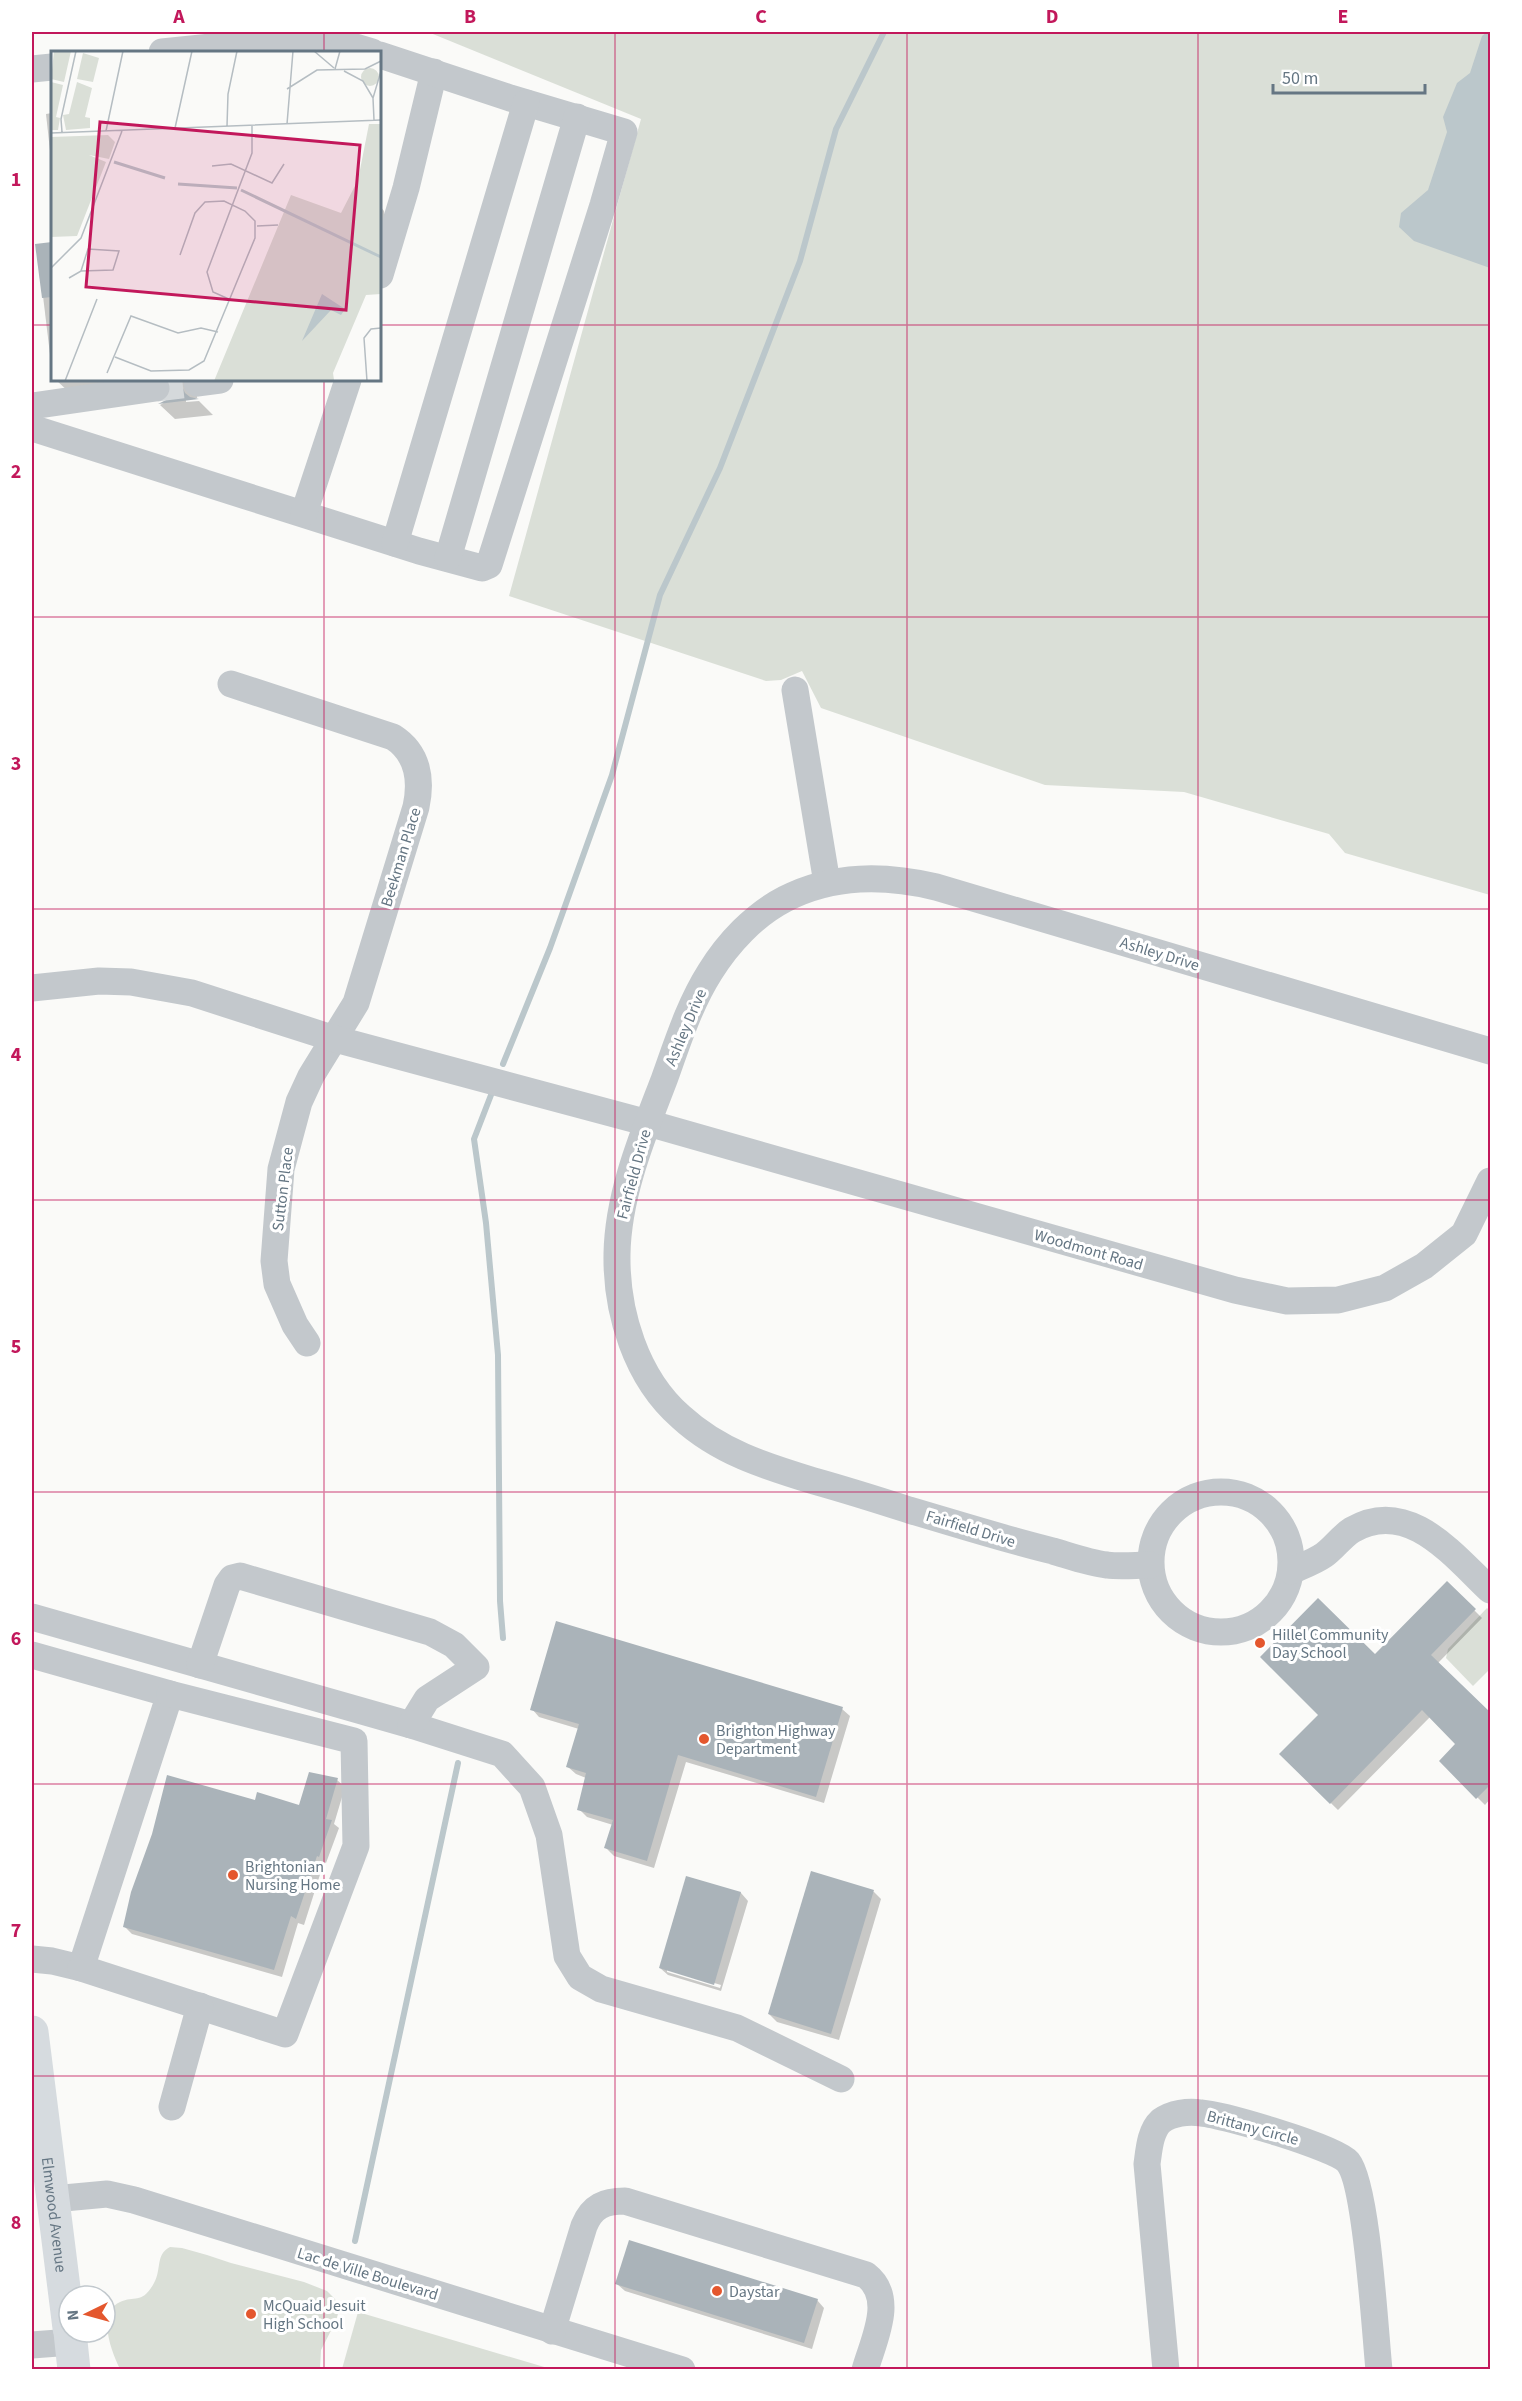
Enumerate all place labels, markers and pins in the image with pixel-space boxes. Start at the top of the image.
place label: Hillel Community Day School [1272,1624,1389,1664]
marker: Hillel Community Day School [1253,1636,1267,1650]
place label: Brighton Highway Department [716,1720,836,1760]
marker: Brighton Highway Department [697,1732,711,1746]
place label: Brightonian Nursing Home [245,1856,341,1896]
marker: Brightonian Nursing Home [226,1868,240,1882]
place label: Daystar [729,2281,780,2303]
marker: Daystar [710,2284,724,2298]
place label: McQuaid Jesuit High School [263,2295,366,2335]
marker: McQuaid Jesuit High School [244,2307,258,2321]

